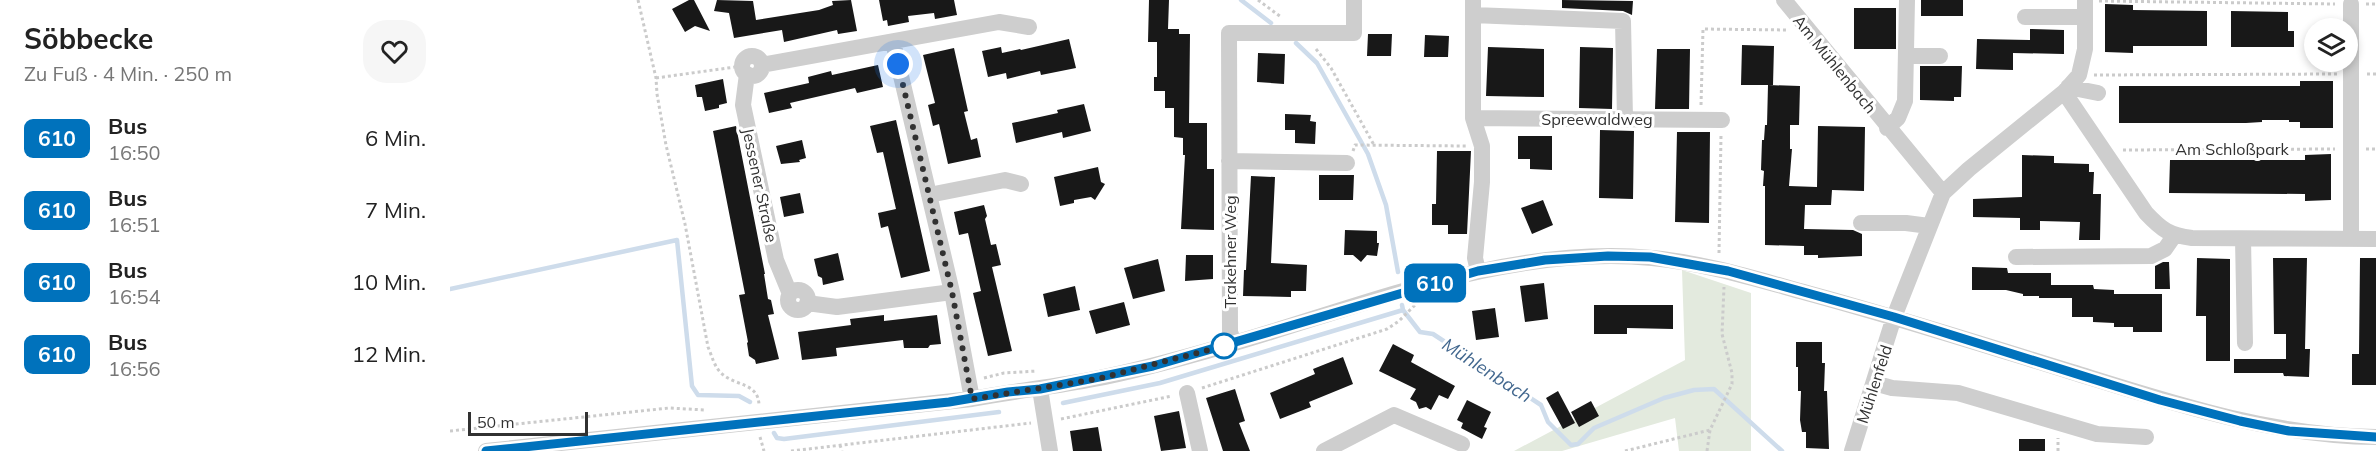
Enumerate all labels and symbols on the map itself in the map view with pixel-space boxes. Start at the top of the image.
street label: Am Mühlenbach [1789,11,1881,117]
your location [883,49,913,79]
street label: Spreewaldweg [1541,109,1653,129]
street label: Jessener Straße [738,126,782,244]
street label: Am Schloßpark [2175,139,2290,159]
street label: Trakehner Weg [1220,195,1240,309]
line badge: 610 [1400,264,1470,302]
unlabelled marker [1211,333,1237,359]
water label: Mühlenbach [1438,333,1536,407]
street label: Mühlenfeld [1852,342,1896,426]
scale bar [468,409,588,436]

